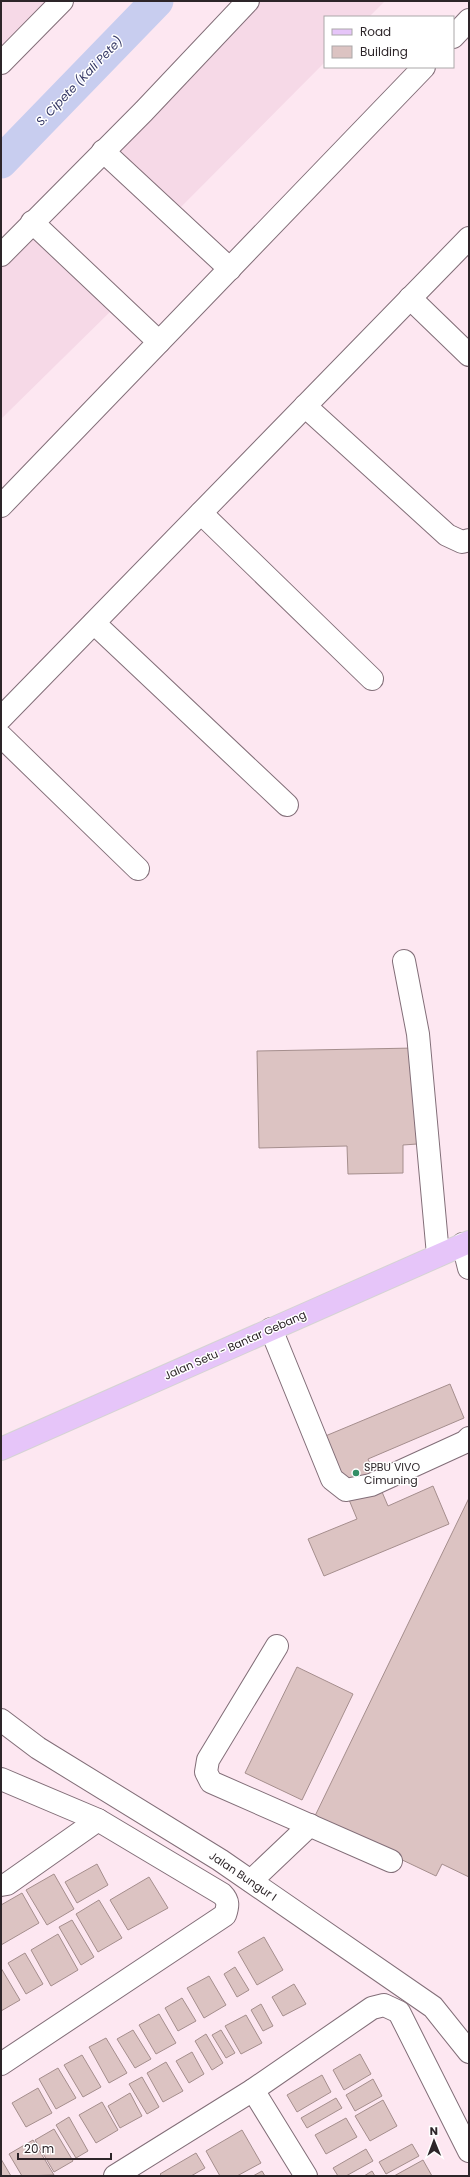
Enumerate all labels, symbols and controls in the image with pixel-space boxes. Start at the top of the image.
legend [324,16,454,68]
text: Road [360,23,391,40]
water label: S. Cipete (Kali Pete) [32,33,126,129]
text: Building [360,43,408,60]
street label: Jalan Setu - Bantar Gebang [161,1306,309,1384]
place label: SPBU VIVO Cimuning [364,1459,421,1488]
marker: SPBU VIVO Cimuning [351,1468,361,1478]
street label: Jalan Bungur I [206,1847,280,1905]
north arrow [414,2121,454,2161]
text: N [430,2123,438,2139]
scale bar [18,2135,111,2161]
text: 20 m [24,2140,54,2157]

